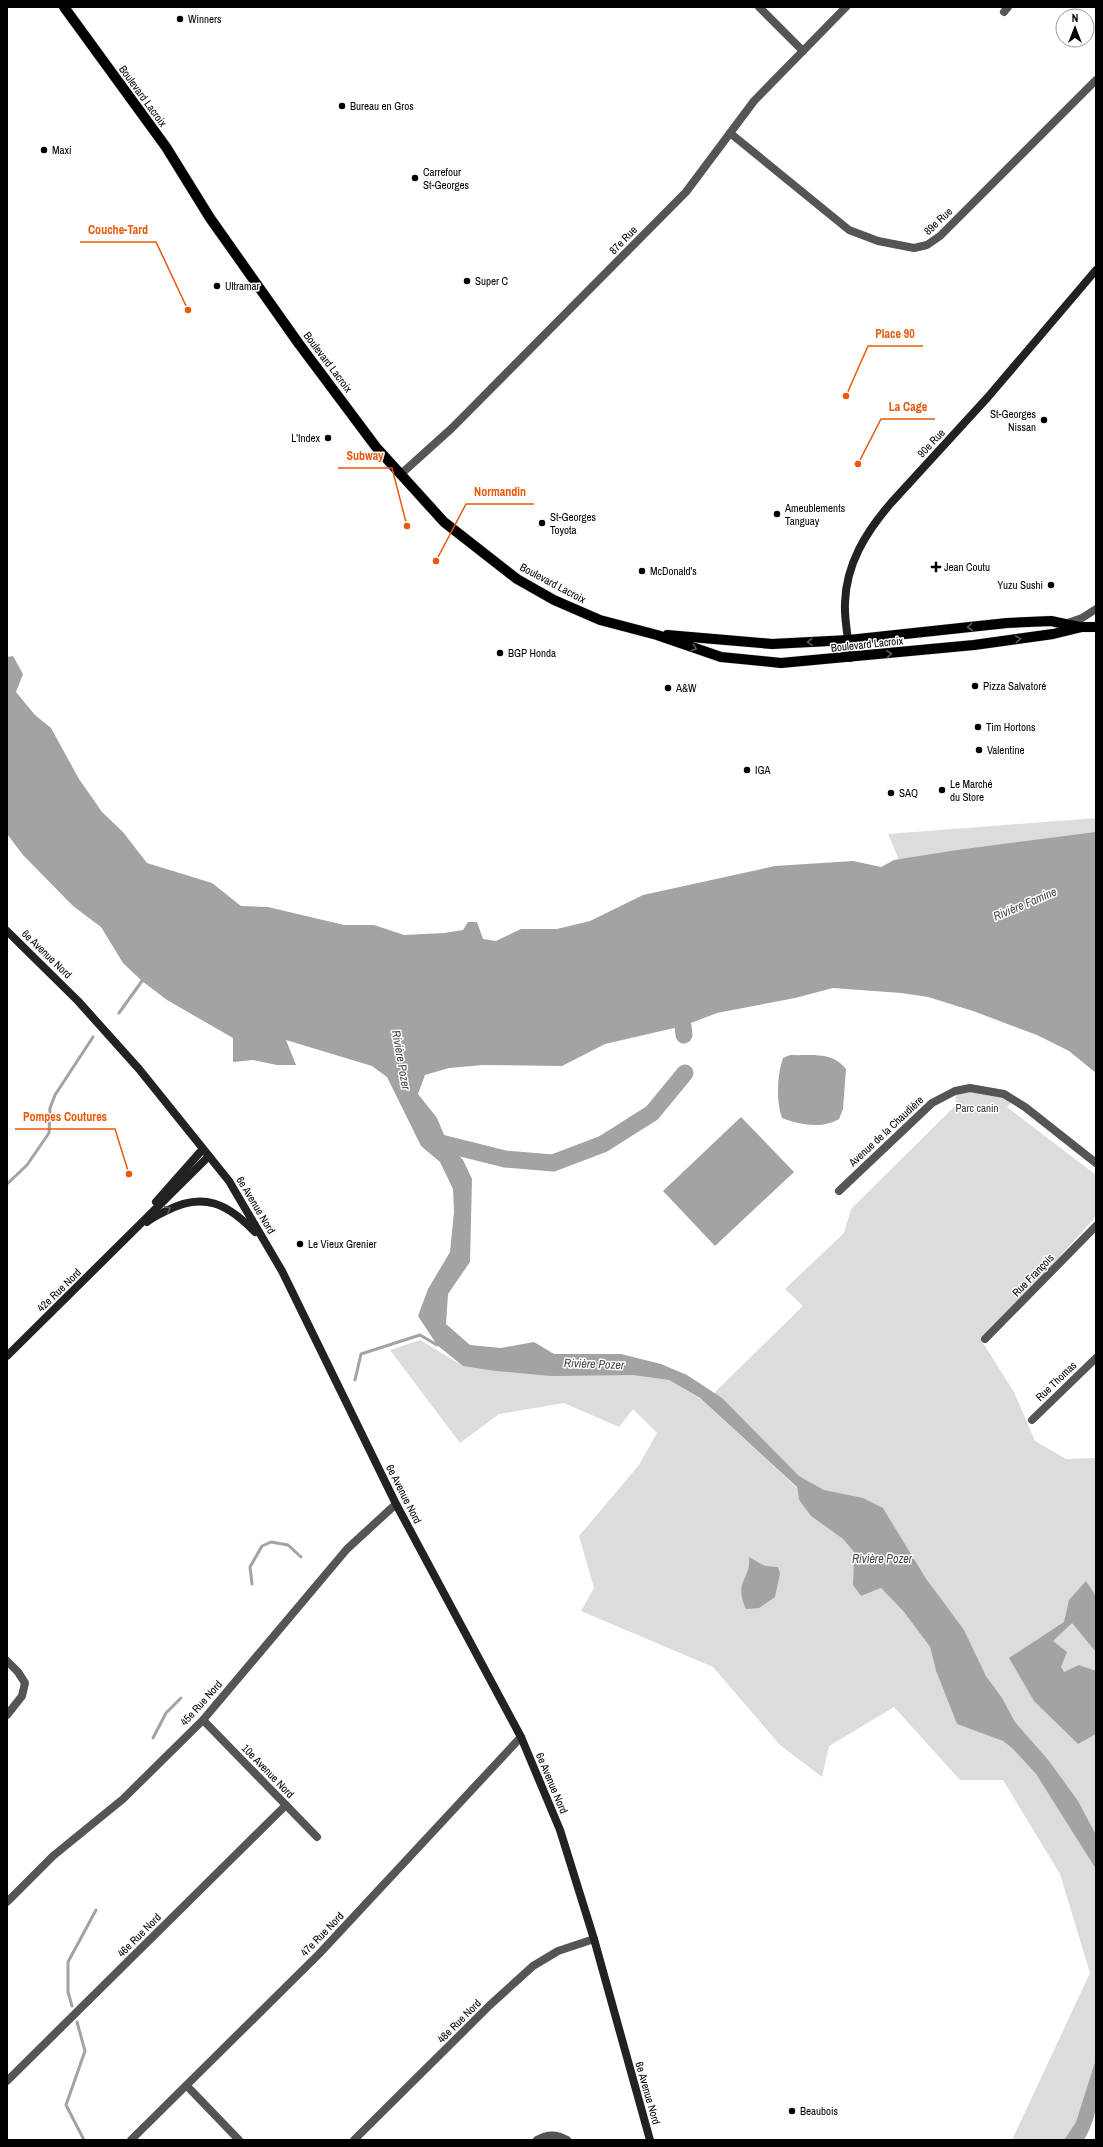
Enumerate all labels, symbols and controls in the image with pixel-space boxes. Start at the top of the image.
north arrow [1055,8,1095,48]
text: N [1072,11,1078,25]
place label: Winners [188,12,222,26]
marker: Winners [175,14,185,24]
street label: Boulevard Lacroix [116,62,170,130]
place label: Bureau en Gros [350,99,414,113]
marker: Bureau en Gros [337,101,347,111]
place label: Maxi [52,143,72,157]
marker: Maxi [39,145,49,155]
place label: Carrefour St-Georges [423,165,470,192]
marker: Carrefour St-Georges [410,173,420,183]
street label: 89e Rue [921,204,955,238]
callout: Couche-Tard [80,218,156,242]
text: Couche-Tard [88,222,148,238]
street label: 87e Rue [606,223,640,257]
place label: Super C [475,274,509,288]
marker: Super C [462,276,472,286]
place label: Ultramar [225,279,260,293]
marker: Ultramar [212,281,222,291]
callout: Place 90 [868,322,923,346]
text: Place 90 [875,326,915,342]
street label: Boulevard Lacroix [301,329,356,396]
callout: La Cage [881,395,935,419]
text: La Cage [889,399,928,415]
place label: St-Georges Nissan [990,407,1036,434]
marker: St-Georges Nissan [1039,415,1049,425]
street label: 90e Rue [914,426,948,460]
place label: L'Index [291,431,320,445]
marker: L'Index [323,433,333,443]
callout: Subway [338,444,392,468]
text: Subway [346,448,384,464]
callout: Normandin [466,480,534,504]
text: Normandin [474,484,526,500]
place label: Ameublements Tanguay [784,501,846,528]
marker: Ameublements Tanguay [772,509,782,519]
place label: St-Georges Toyota [550,510,597,537]
marker: St-Georges Toyota [537,518,547,528]
street label: Boulevard Lacroix [518,560,589,606]
place label: Jean Coutu [944,560,990,574]
marker: Jean Coutu [931,562,941,572]
place label: McDonald's [650,564,697,578]
marker: McDonald's [637,566,647,576]
place label: Yuzu Sushi [997,578,1043,592]
marker: Yuzu Sushi [1046,580,1056,590]
one-way arrow [967,622,973,631]
street label: Boulevard Lacroix [830,633,904,655]
one-way arrow [1015,635,1021,644]
one-way arrow [807,638,813,647]
one-way arrow [691,643,698,652]
place label: BGP Honda [508,646,556,660]
marker: BGP Honda [495,648,505,658]
one-way arrow [886,650,892,659]
place label: Pizza Salvatoré [983,679,1046,693]
place label: A&W [675,681,697,695]
marker: Pizza Salvatoré [970,681,980,691]
marker: A&W [663,683,673,693]
place label: Tim Hortons [986,720,1036,734]
marker: Tim Hortons [973,722,983,732]
place label: Valentine [987,743,1024,757]
marker: Valentine [974,745,984,755]
place label: IGA [755,763,772,777]
marker: IGA [742,765,752,775]
place label: Le Marché du Store [950,777,993,804]
marker: Le Marché du Store [937,785,947,795]
place label: SAQ [899,786,918,800]
marker: SAQ [886,788,896,798]
water label: Rivière Famine [991,883,1060,925]
street label: 6e Avenue Nord [19,927,75,981]
water label: Rivière Pozer [388,1029,414,1092]
street label: Avenue de la Chaudière [845,1093,926,1170]
park label: Parc canin [955,1101,999,1115]
callout: Pompes Coutures [15,1105,115,1129]
text: Pompes Coutures [23,1109,108,1125]
street label: 6e Avenue Nord [233,1174,279,1236]
one-way arrow [164,1207,171,1214]
place label: Le Vieux Grenier [308,1237,377,1251]
marker: Le Vieux Grenier [295,1239,305,1249]
street label: Rue François [1009,1250,1057,1299]
street label: 42e Rue Nord [34,1265,84,1315]
water label: Rivière Pozer [564,1355,625,1373]
street label: Rue Thomas [1033,1358,1080,1404]
street label: 6e Avenue Nord [383,1462,425,1526]
water label: Rivière Pozer [852,1551,913,1567]
street label: 45e Rue Nord [177,1677,225,1729]
street label: 10e Avenue Nord [239,1741,297,1801]
street label: 6e Avenue Nord [533,1751,571,1815]
street label: 47e Rue Nord [297,1909,347,1959]
street label: 46e Rue Nord [114,1910,164,1960]
street label: 48e Rue Nord [434,1996,484,2046]
street label: 6e Avenue Nord [632,2060,664,2126]
place label: Beaubois [800,2104,839,2118]
marker: Beaubois [787,2106,797,2116]

